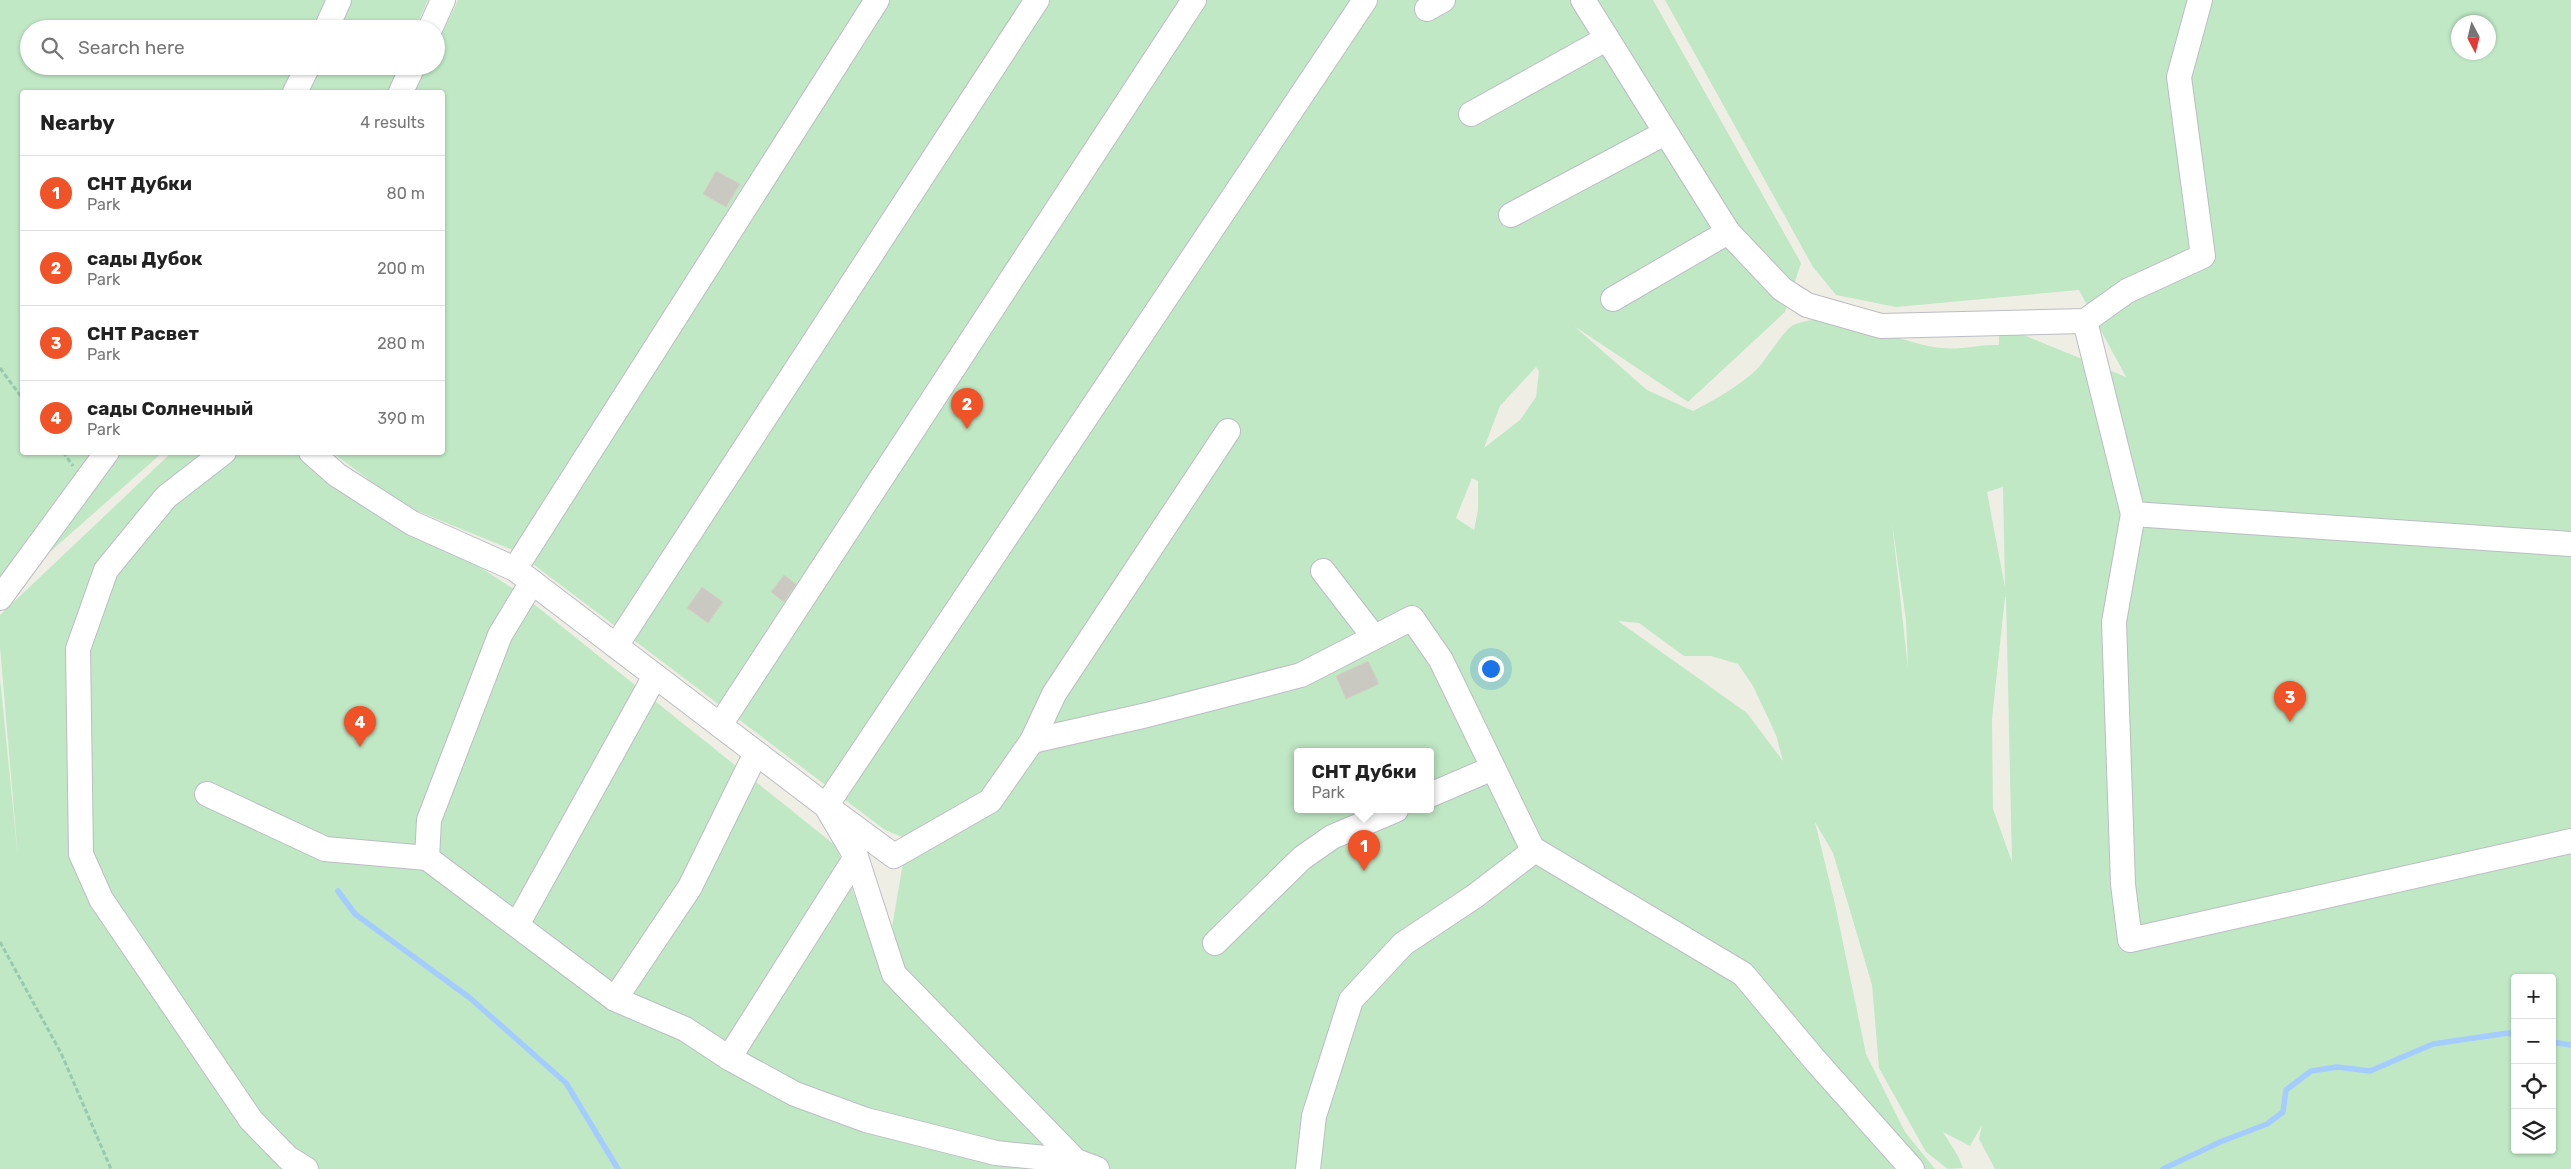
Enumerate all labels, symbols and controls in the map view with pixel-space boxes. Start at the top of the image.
north arrow [2451,15,2496,60]
search box [20,20,445,75]
icon: search [38,34,66,62]
text: Search here [78,36,185,59]
text: Nearby [40,110,115,135]
text: 4 results [360,113,425,132]
text: СНТ Дубки [87,172,192,195]
text: 1 [52,184,60,203]
text: 80 m [387,184,425,203]
text: Park [87,195,120,214]
text: сады Дубок [87,247,202,270]
text: 2 [51,259,61,278]
text: 200 m [377,259,425,278]
text: Park [87,270,120,289]
text: СНТ Расвет [87,322,199,345]
text: 3 [51,334,61,353]
text: 280 m [377,334,425,353]
text: Park [87,345,120,364]
pin: 2 [951,388,983,429]
text: сады Солнечный [87,397,253,420]
text: 4 [51,409,61,428]
text: 390 m [378,409,425,428]
text: Park [87,420,120,439]
your location [1478,656,1504,682]
pin: 3 [2274,681,2306,722]
pin: 4 [344,706,376,747]
popup [1294,748,1434,813]
text: СНТ Дубки [1312,760,1416,783]
text: Park [1312,783,1345,802]
pin: 1 [1348,830,1380,871]
map controls [2511,974,2556,1154]
button: + [2511,974,2556,1019]
button: − [2511,1019,2556,1064]
button: locate [2511,1064,2556,1109]
button: layers [2511,1109,2556,1154]

